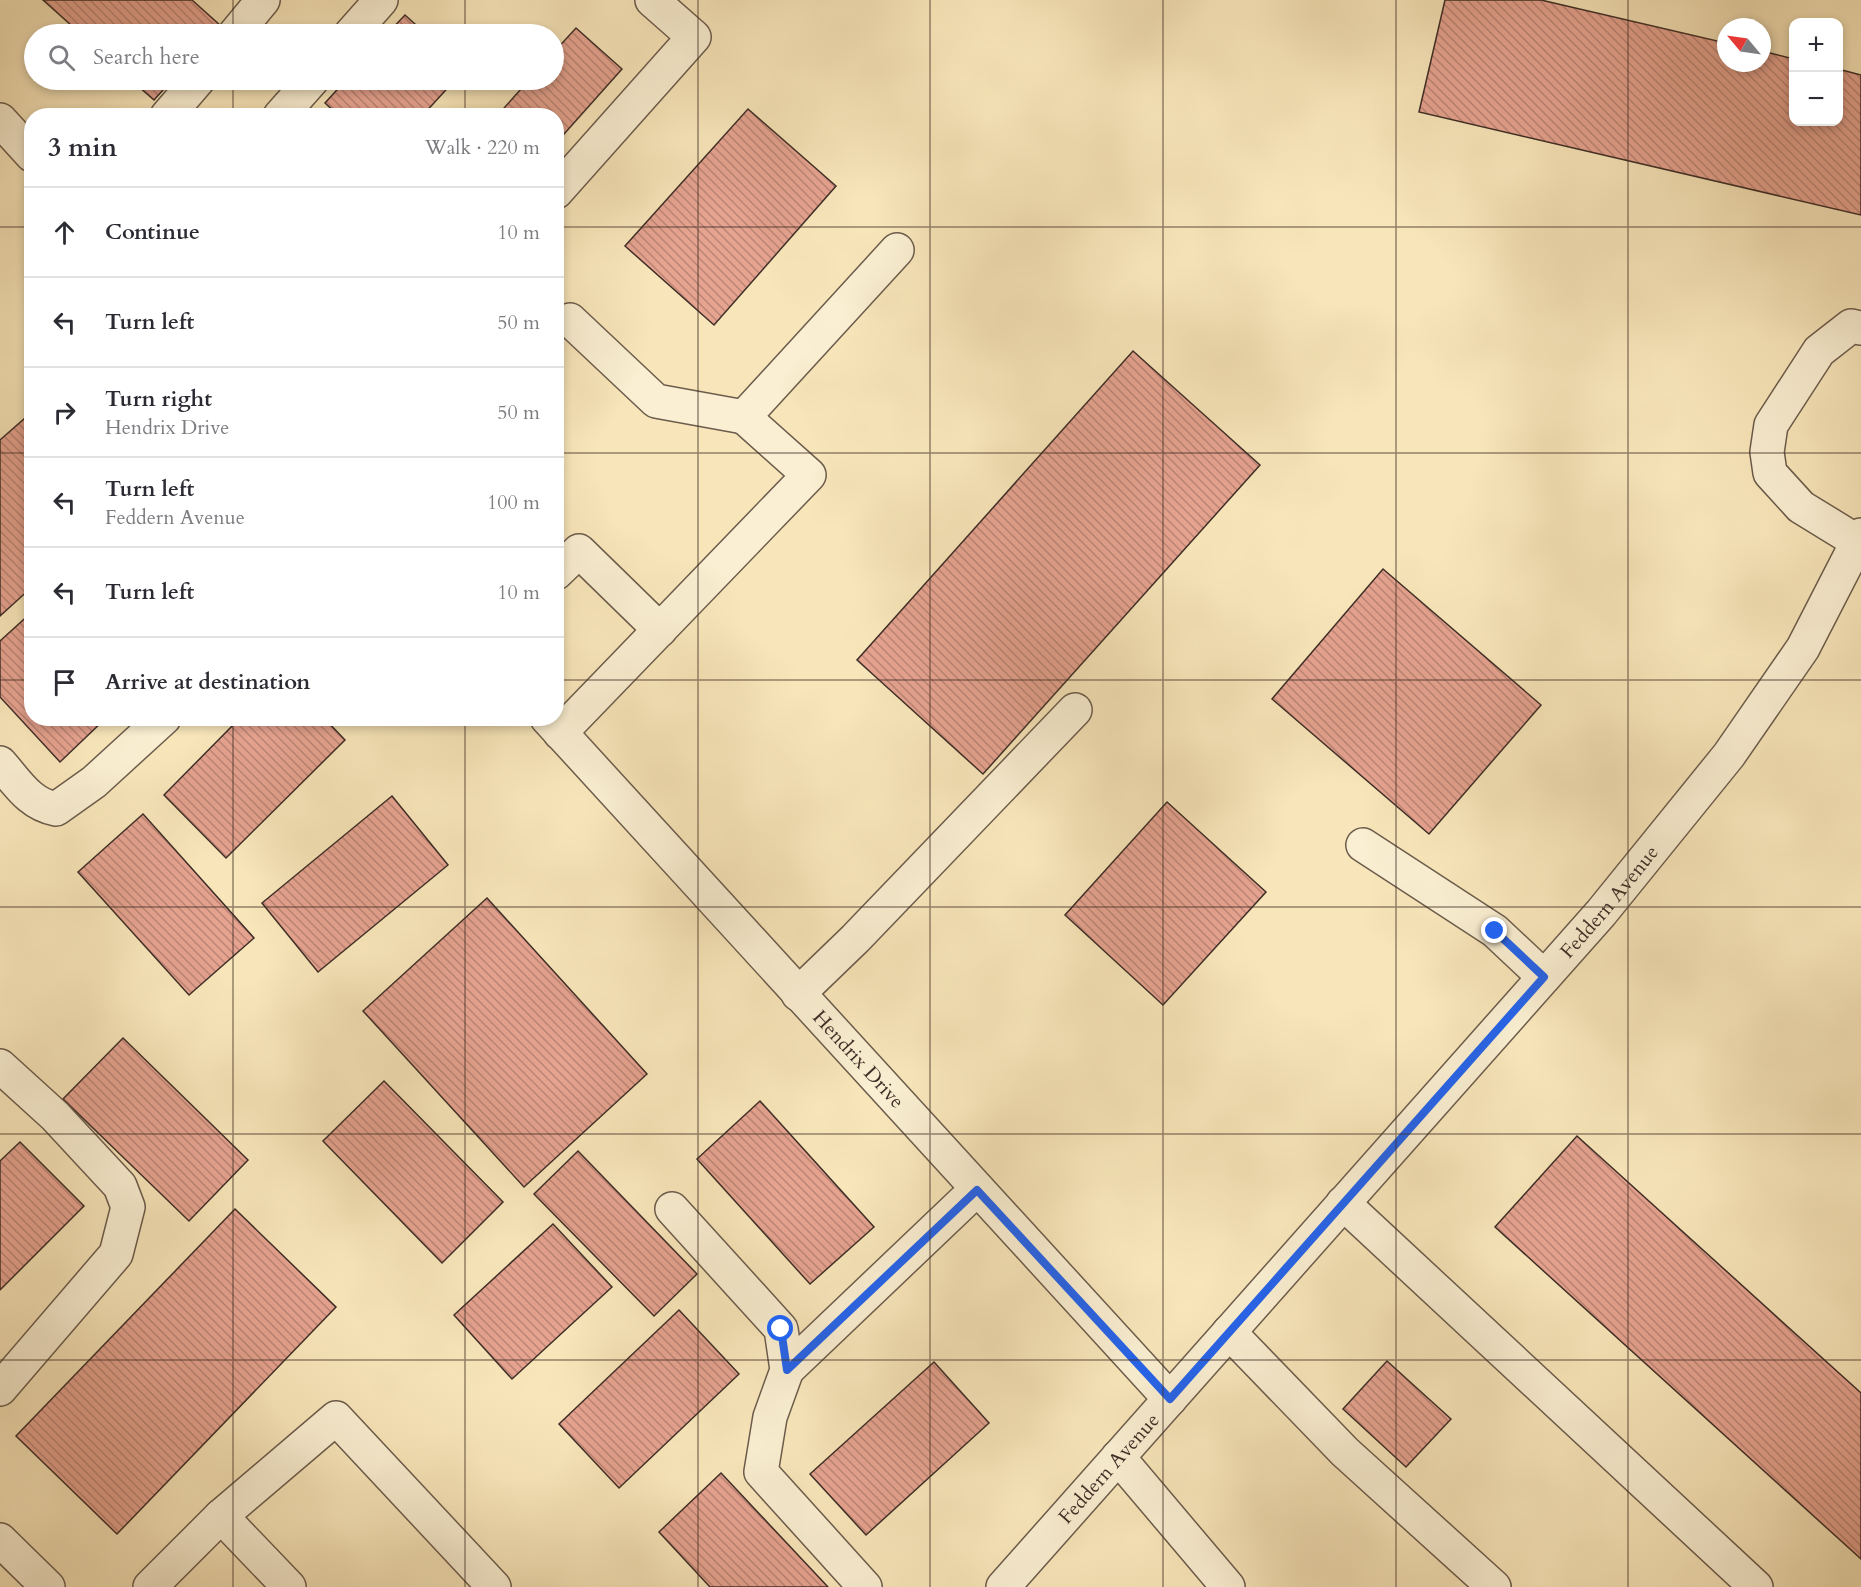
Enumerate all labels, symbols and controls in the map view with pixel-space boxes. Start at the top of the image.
north arrow [1717,18,1771,72]
map controls [1789,18,1843,126]
button: + [1789,18,1843,72]
search box [24,24,564,90]
icon: search [45,41,78,74]
text: Search here [93,42,200,72]
button: − [1789,72,1843,126]
text: 3 min [48,130,117,165]
text: Walk · 220 m [425,134,540,161]
icon: ahead [48,216,81,249]
text: Continue [105,217,200,247]
text: 10 m [497,219,540,246]
icon: left [48,306,81,339]
text: Turn left [105,307,194,337]
text: 50 m [497,309,540,336]
text: Turn right [105,384,212,414]
icon: right [48,396,81,429]
text: 50 m [497,399,540,426]
text: Hendrix Drive [105,414,229,441]
text: Turn left [105,474,194,504]
icon: left [48,486,81,519]
text: 100 m [487,489,540,516]
text: Feddern Avenue [105,504,245,531]
icon: left [48,576,81,609]
text: Turn left [105,577,194,607]
text: 10 m [497,579,540,606]
icon: arrive [48,666,81,699]
text: Arrive at destination [105,667,310,697]
street label: Feddern Avenue [1554,840,1665,964]
route end [1481,917,1507,943]
street label: Hendrix Drive [807,1004,910,1114]
route start [767,1315,793,1341]
street label: Feddern Avenue [1052,1407,1165,1530]

